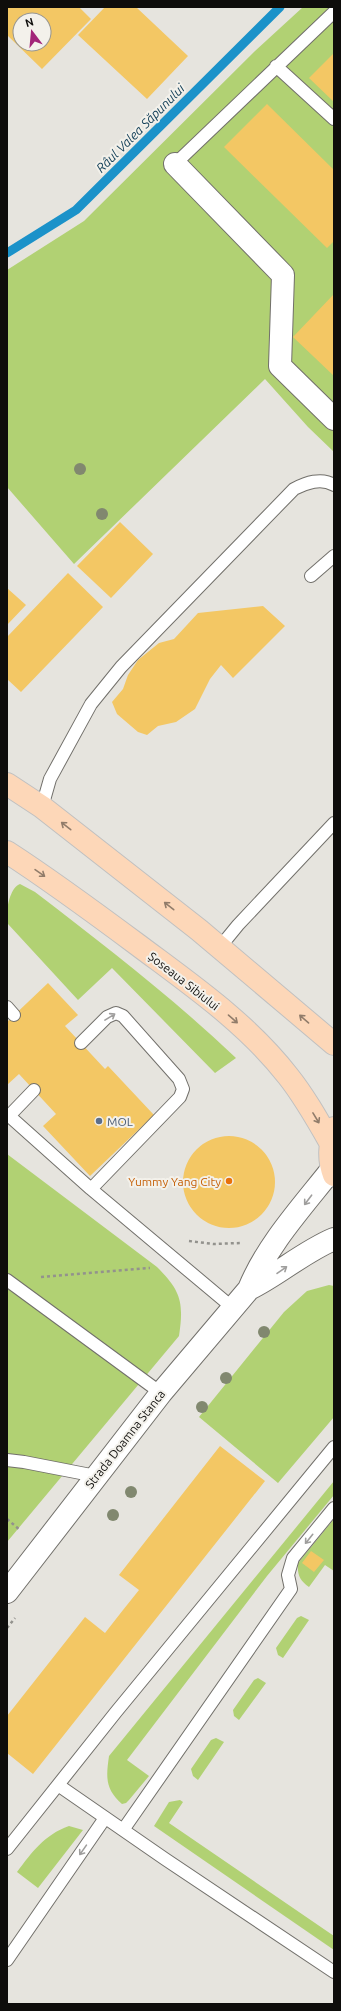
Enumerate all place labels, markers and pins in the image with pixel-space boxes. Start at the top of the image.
place label: MOL [107,1115,133,1128]
marker: MOL [94,1116,104,1126]
place label: Yummy Yang City [128,1175,221,1188]
marker: Yummy Yang City [224,1176,234,1186]

